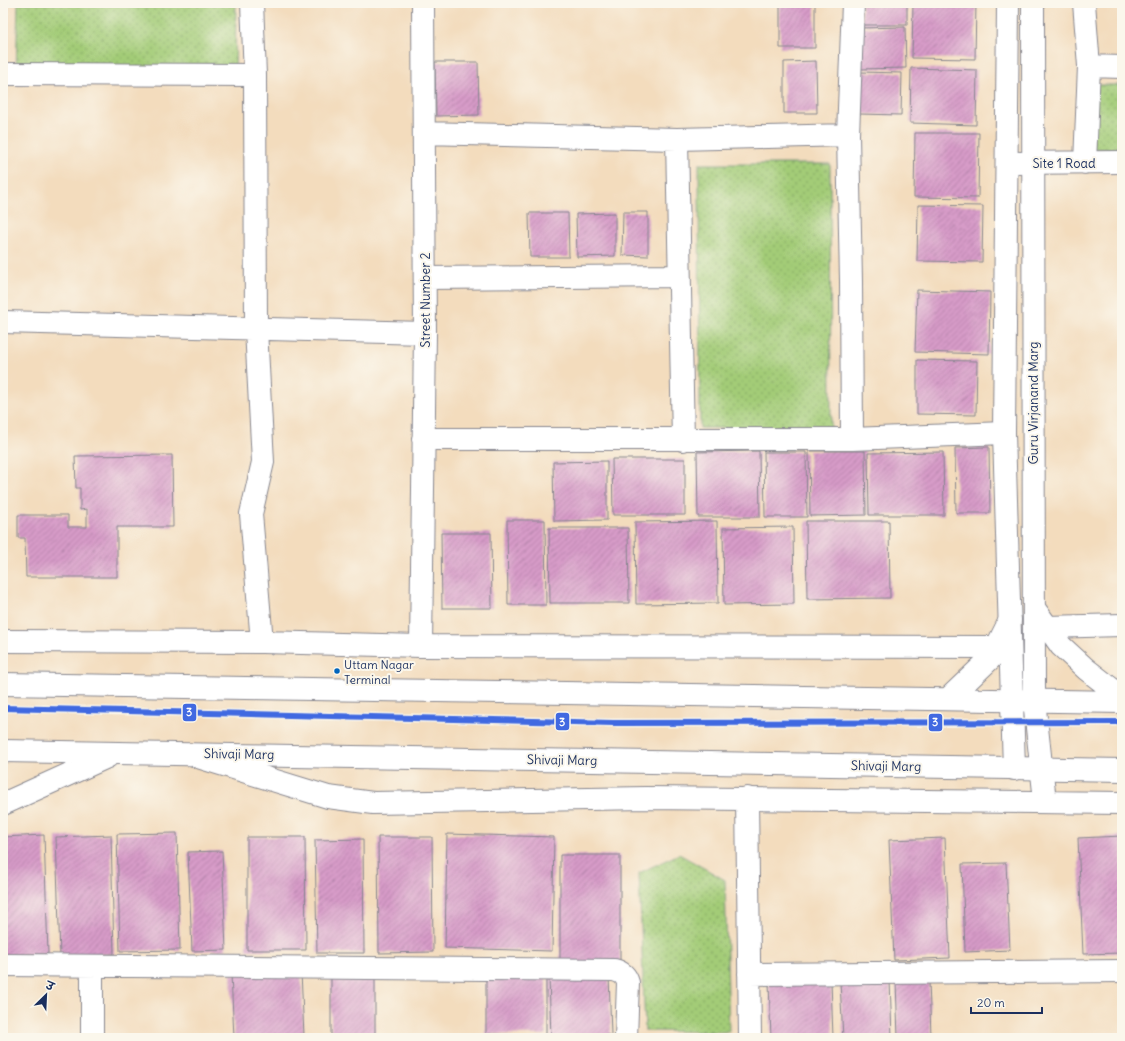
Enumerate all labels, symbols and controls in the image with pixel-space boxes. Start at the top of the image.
street label: Site 1 Road [1032,155,1096,172]
street label: Street Number 2 [417,252,434,348]
street label: Guru Virjanand Marg [1025,341,1042,465]
place label: Uttam Nagar Terminal [344,657,414,687]
marker: Uttam Nagar Terminal [332,666,342,676]
line badge: 3 [182,703,197,722]
text: 3 [186,705,192,719]
line badge: 3 [555,712,570,731]
line badge: 3 [928,713,943,732]
text: 3 [559,715,565,729]
text: 3 [932,715,938,729]
street label: Shivaji Marg [204,745,274,763]
street label: Shivaji Marg [527,751,597,769]
street label: Shivaji Marg [851,757,921,775]
north arrow [26,975,66,1015]
text: उ [43,978,58,994]
scale bar [971,989,1042,1015]
text: 20 m [977,995,1005,1010]

